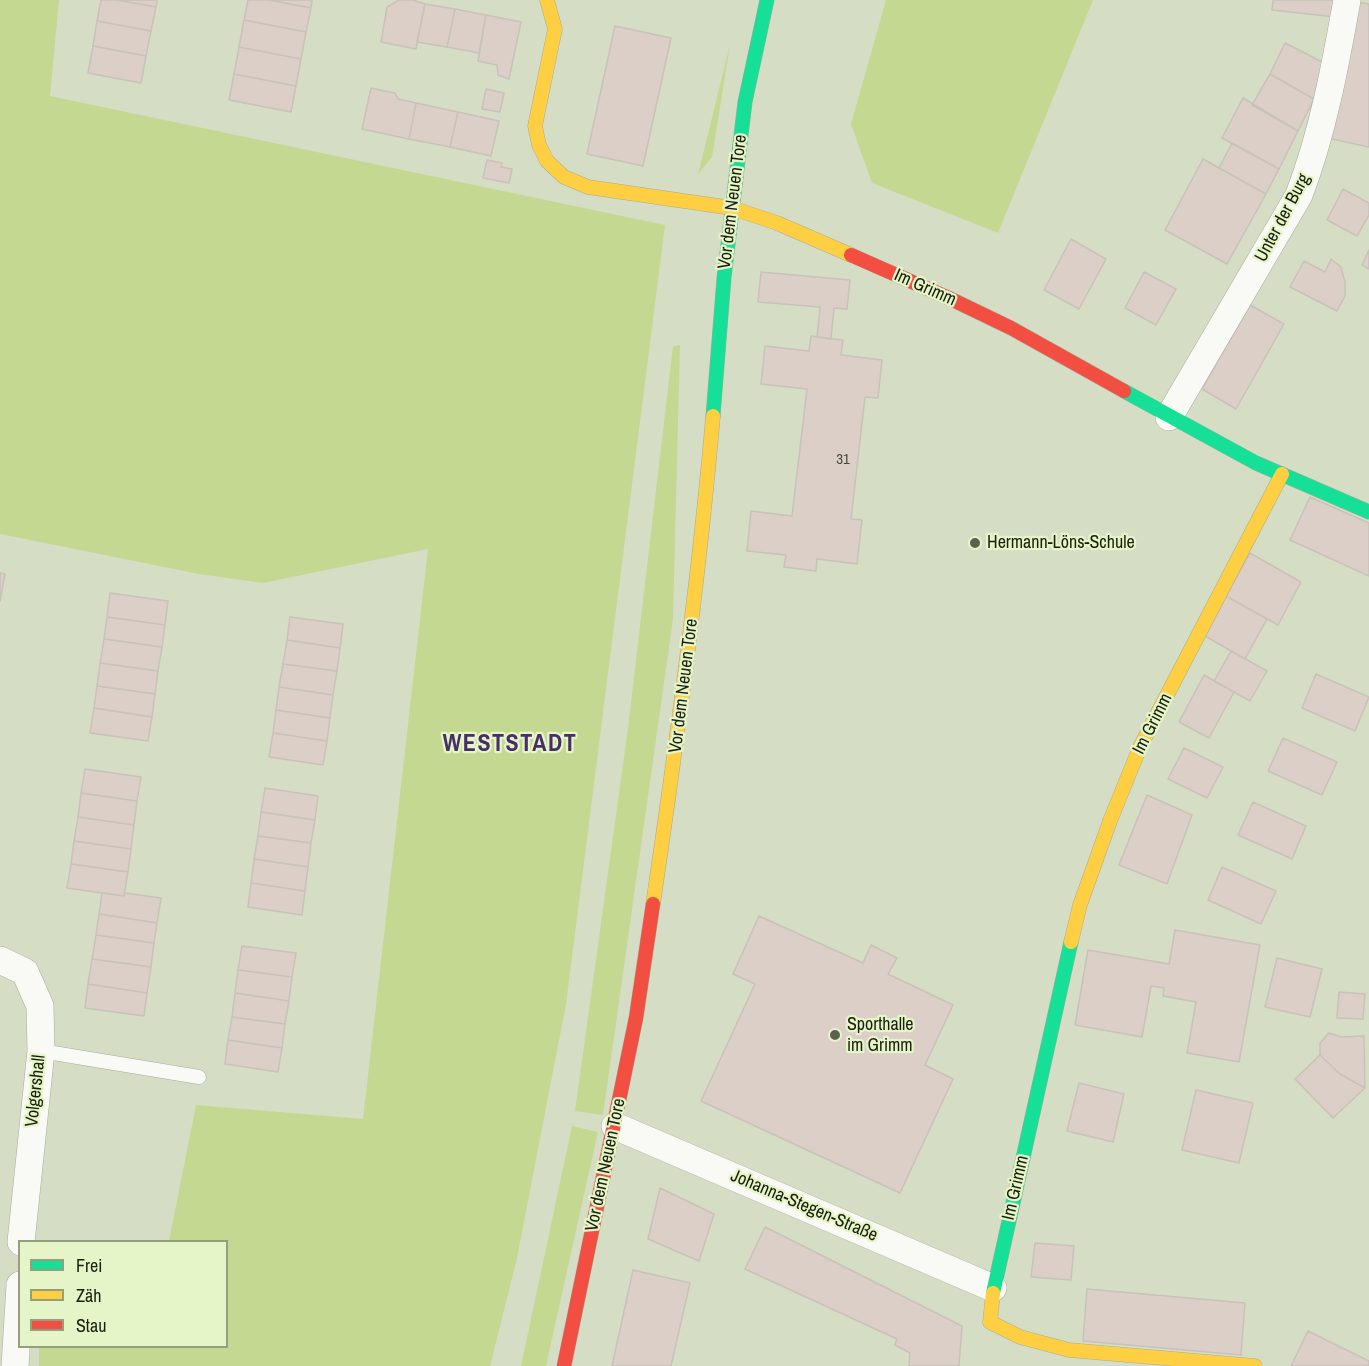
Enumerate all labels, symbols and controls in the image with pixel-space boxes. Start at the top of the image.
street label: Vor dem Neuen Tore [714,133,752,271]
street label: Unter der Burg [1251,170,1315,266]
street label: Im Grimm [891,265,959,311]
house number: 31 [836,451,850,469]
place label: Hermann-Löns-Schule [987,532,1135,554]
marker: Hermann-Löns-Schule [968,536,982,550]
street label: Vor dem Neuen Tore [665,617,703,755]
street label: Im Grimm [1128,690,1178,758]
district label: WESTSTADT [443,731,577,759]
place label: Sporthalle im Grimm [847,1014,913,1056]
marker: Sporthalle im Grimm [828,1028,842,1042]
street label: Volgershall [21,1054,51,1128]
street label: Vor dem Neuen Tore [581,1097,631,1233]
street label: Im Grimm [998,1154,1034,1222]
street label: Johanna-Stegen-Straße [727,1165,881,1247]
legend [18,1240,228,1348]
text: Frei [76,1253,102,1278]
text: Zäh [76,1283,101,1308]
text: Stau [76,1313,106,1338]

